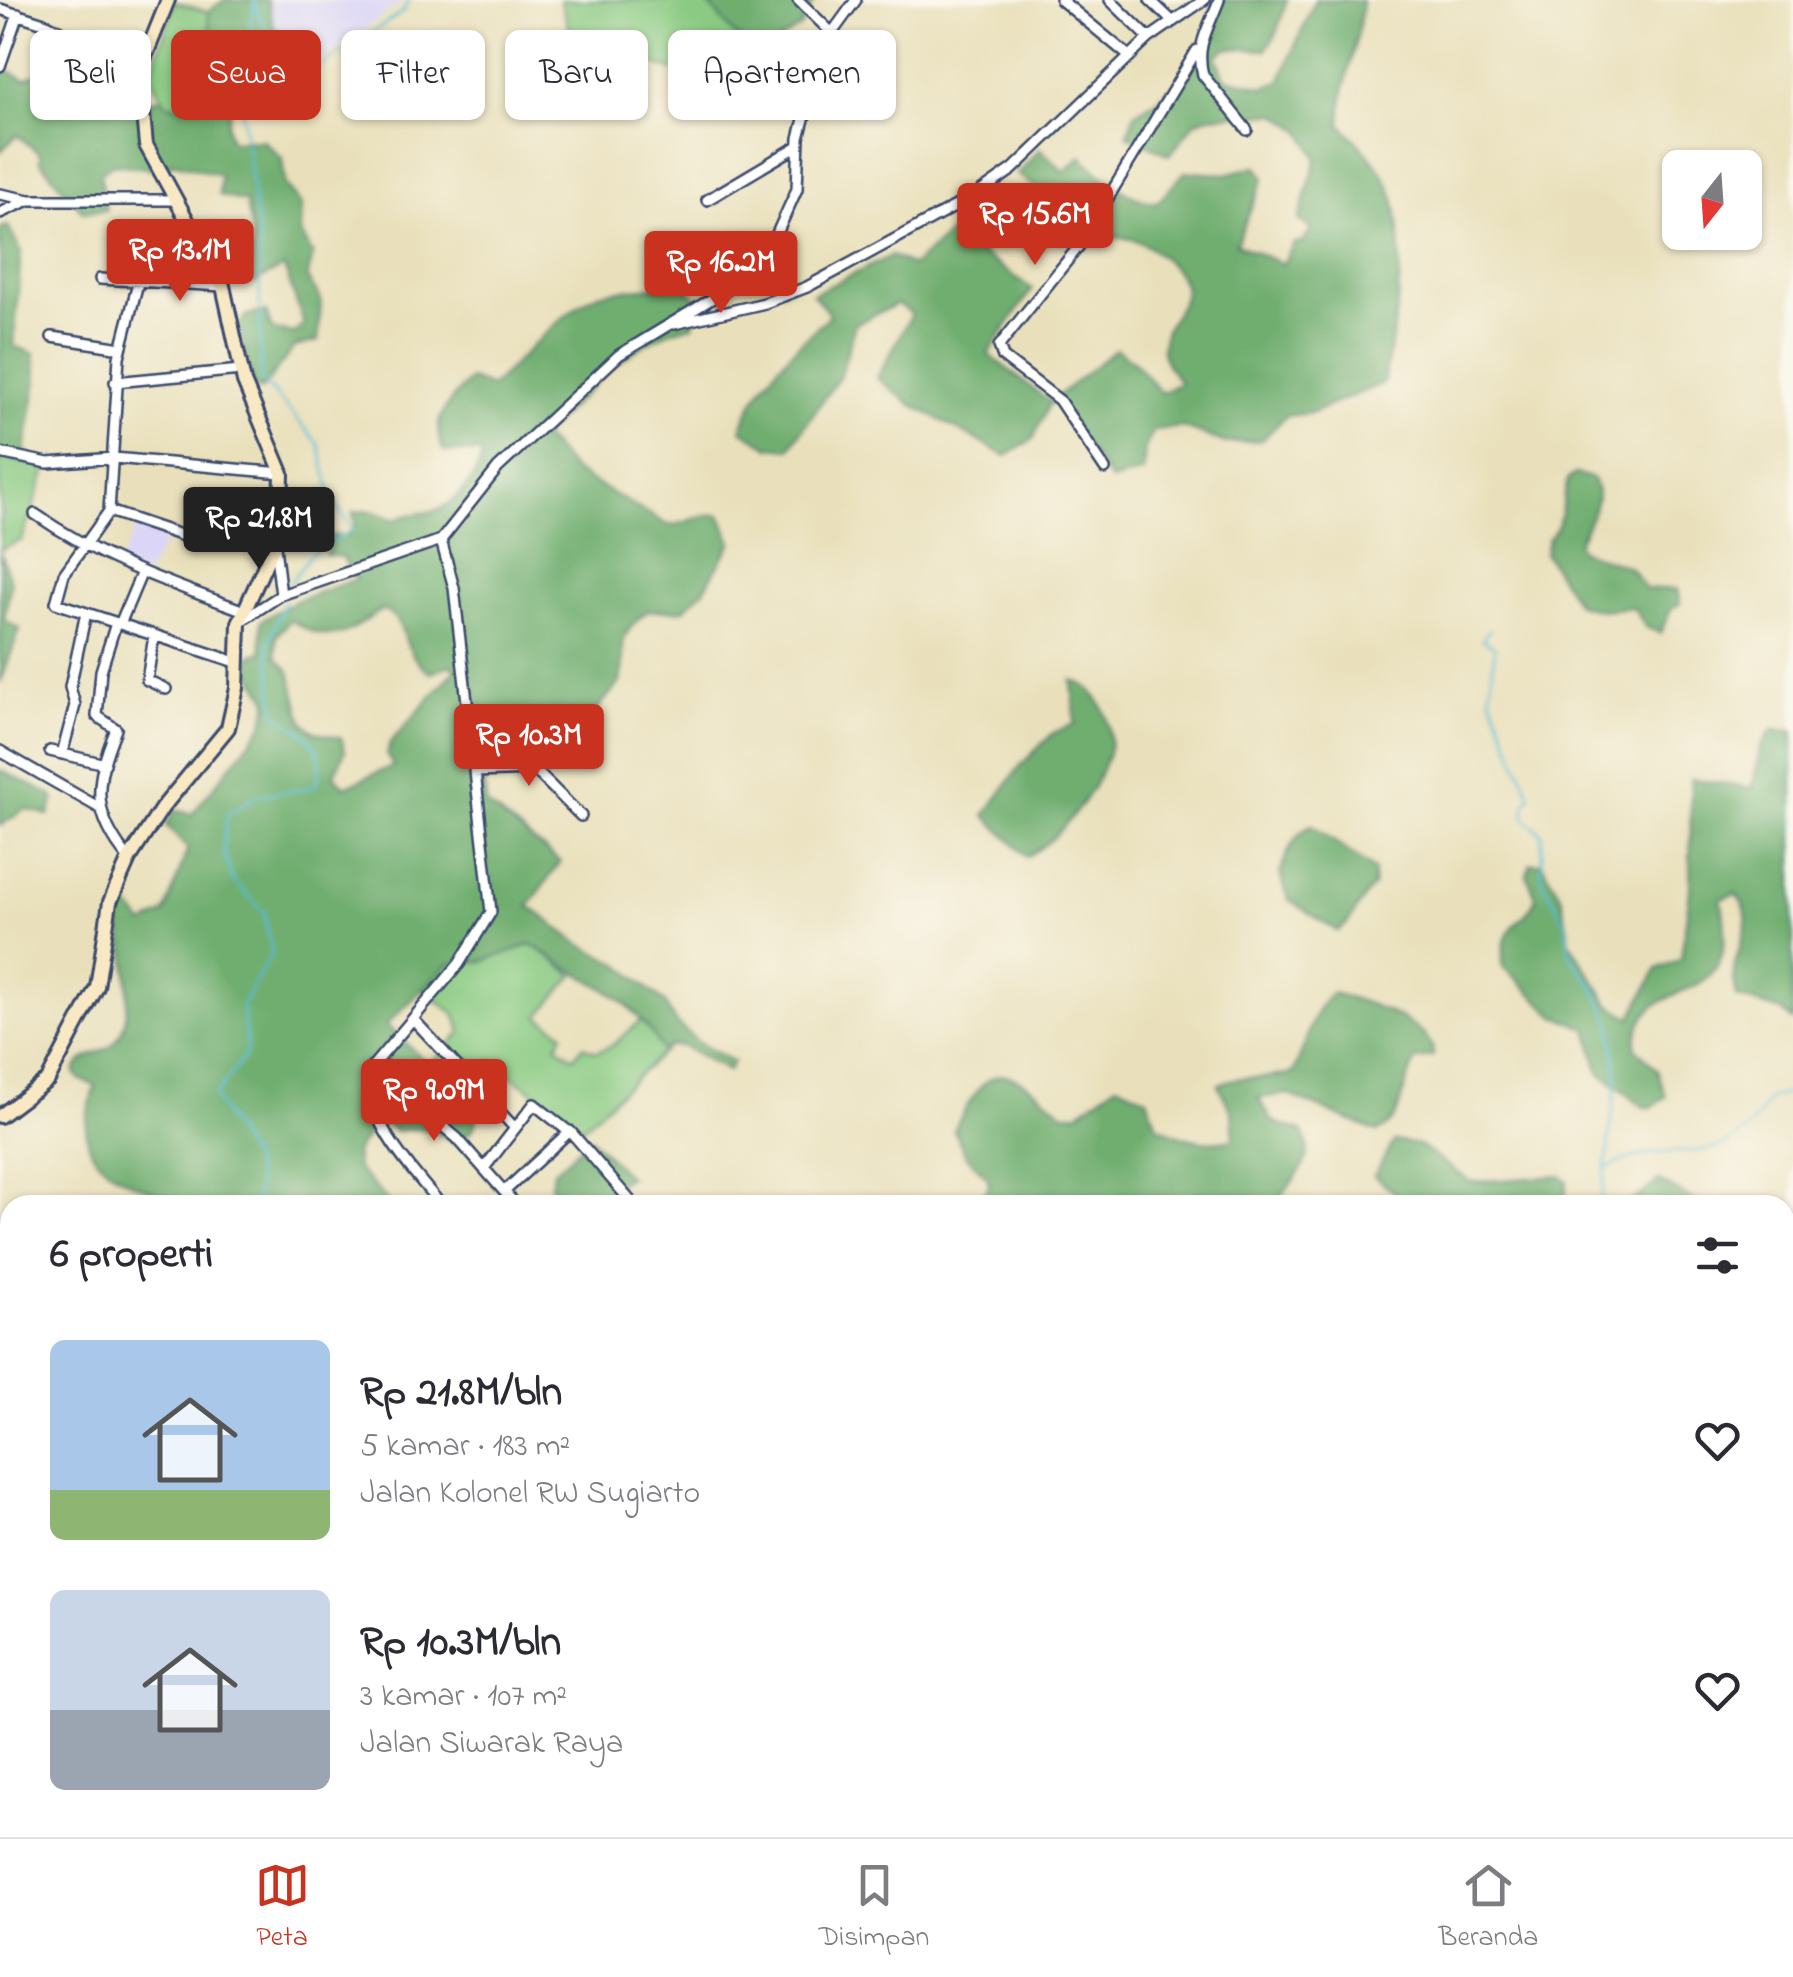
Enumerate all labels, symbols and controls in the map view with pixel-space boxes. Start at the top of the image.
chip: Beli [30,30,151,120]
chip: Sewa [171,30,321,120]
chip: Filter [341,30,485,120]
chip: Baru [505,30,648,120]
chip: Apartemen [668,30,896,120]
north arrow [1662,150,1762,250]
map controls [1662,150,1762,250]
pin: Rp 15.6M [932,183,1138,268]
text: Rp 15.6M [979,192,1091,239]
pin: Rp 13.1M [77,219,283,304]
text: Rp 13.1M [129,228,231,275]
pin: Rp 16.2M [618,231,824,316]
text: Rp 16.2M [666,240,776,287]
pin: Rp 21.8M [156,487,362,572]
text: Rp 21.8M [205,496,313,543]
pin: Rp 10.3M [426,704,632,789]
text: Rp 10.3M [476,713,582,760]
pin: Rp 9.09M [331,1059,537,1144]
text: Rp 9.09M [383,1068,485,1115]
text: 6 properti [50,1225,213,1286]
icon: filters [1690,1228,1745,1283]
text: Rp 21.8M/bln [360,1363,562,1424]
icon: home [130,1380,250,1500]
icon: heart [1690,1413,1745,1468]
text: 5 kamar · 183 m² [360,1424,570,1471]
text: Jalan Kolonel RW Sugiarto [360,1471,700,1518]
text: Rp 10.3M/bln [360,1613,561,1674]
icon: home [130,1630,250,1750]
icon: heart [1690,1663,1745,1718]
text: 3 kamar · 107 m² [360,1674,567,1721]
text: Jalan Siwarak Raya [360,1721,623,1768]
tab: Peta [255,1858,310,1959]
tab: Disimpan [819,1858,929,1959]
tab: Beranda [1439,1858,1538,1959]

